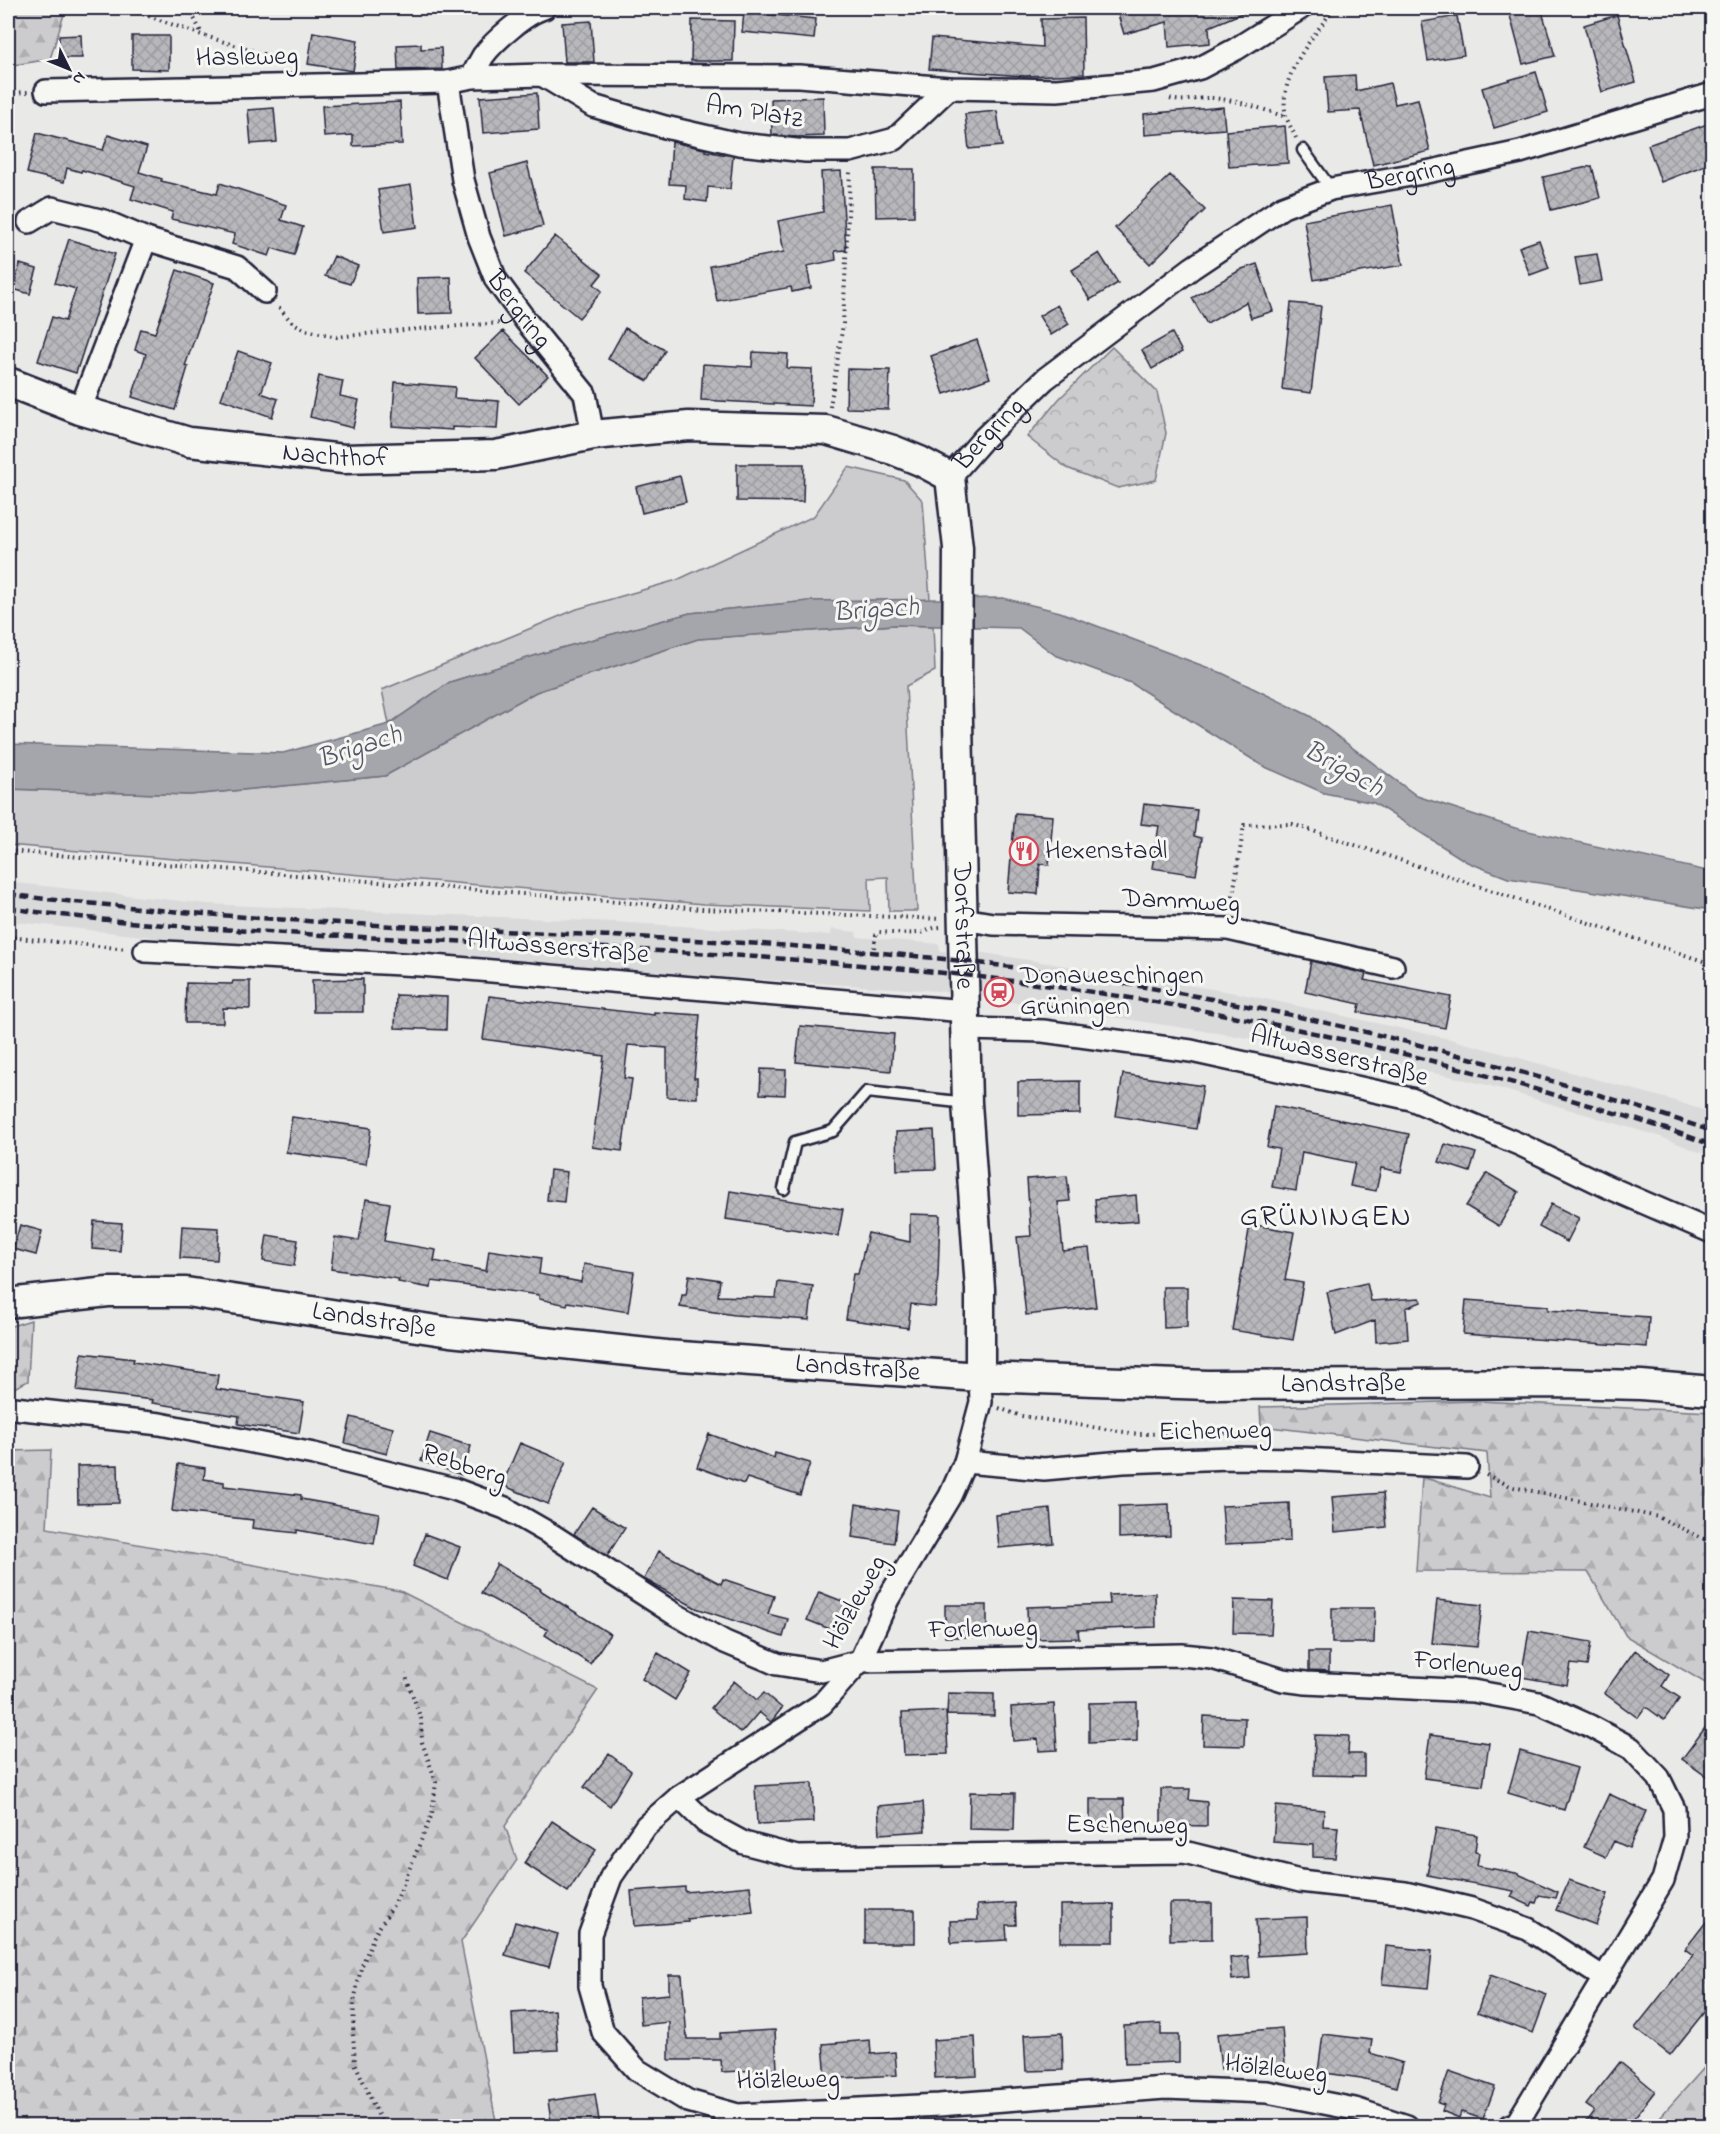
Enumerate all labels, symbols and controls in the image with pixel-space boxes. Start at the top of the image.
street label: Hasleweg [195,38,299,78]
north arrow [39,39,99,99]
text: N [66,66,91,90]
street label: Am Platz [703,86,806,140]
street label: Bergring [1362,147,1458,202]
street label: Bergring [475,262,561,358]
street label: Bergring [943,389,1034,481]
street label: Nachthof [280,433,389,479]
water label: Brigach [832,588,921,634]
water label: Brigach [313,715,408,781]
water label: Brigach [1295,731,1391,809]
place label: Hexenstadl [1045,832,1167,871]
restaurant icon: Hexenstadl [1008,835,1040,867]
street label: Dorfstraße [942,861,984,991]
street label: Dammweg [1120,879,1241,925]
street label: Altwasserstraße [465,921,651,975]
place label: Donaueschingen Grüningen [1019,957,1204,1027]
station icon: Donaueschingen Grüningen [983,976,1015,1008]
street label: Altwasserstraße [1246,1016,1433,1098]
district label: GRÜNINGEN [1240,1196,1412,1240]
street label: Landstraße [309,1292,440,1349]
street label: Landstraße [794,1345,922,1392]
street label: Landstraße [1281,1364,1407,1404]
street label: Eichenweg [1158,1412,1272,1452]
street label: Rebberg [416,1434,512,1498]
street label: Hölzleweg [814,1548,898,1658]
street label: Forlenweg [927,1610,1038,1650]
street label: Forlenweg [1411,1641,1524,1691]
street label: Eschenweg [1066,1805,1188,1847]
street label: Hölzleweg [1222,2044,1330,2096]
street label: Hölzleweg [736,2061,840,2101]

